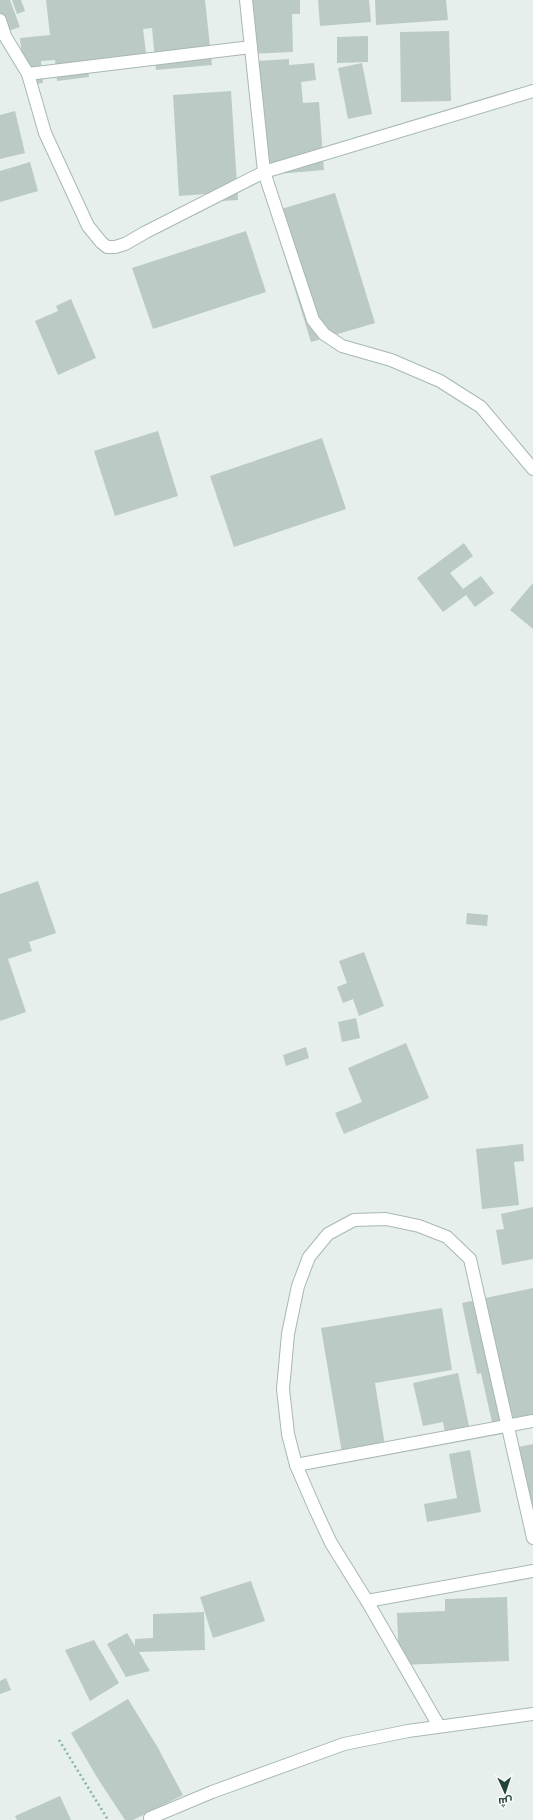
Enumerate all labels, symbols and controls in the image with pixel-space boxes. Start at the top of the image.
north arrow [485,1772,525,1812]
text: ش [498,1795,513,1809]

